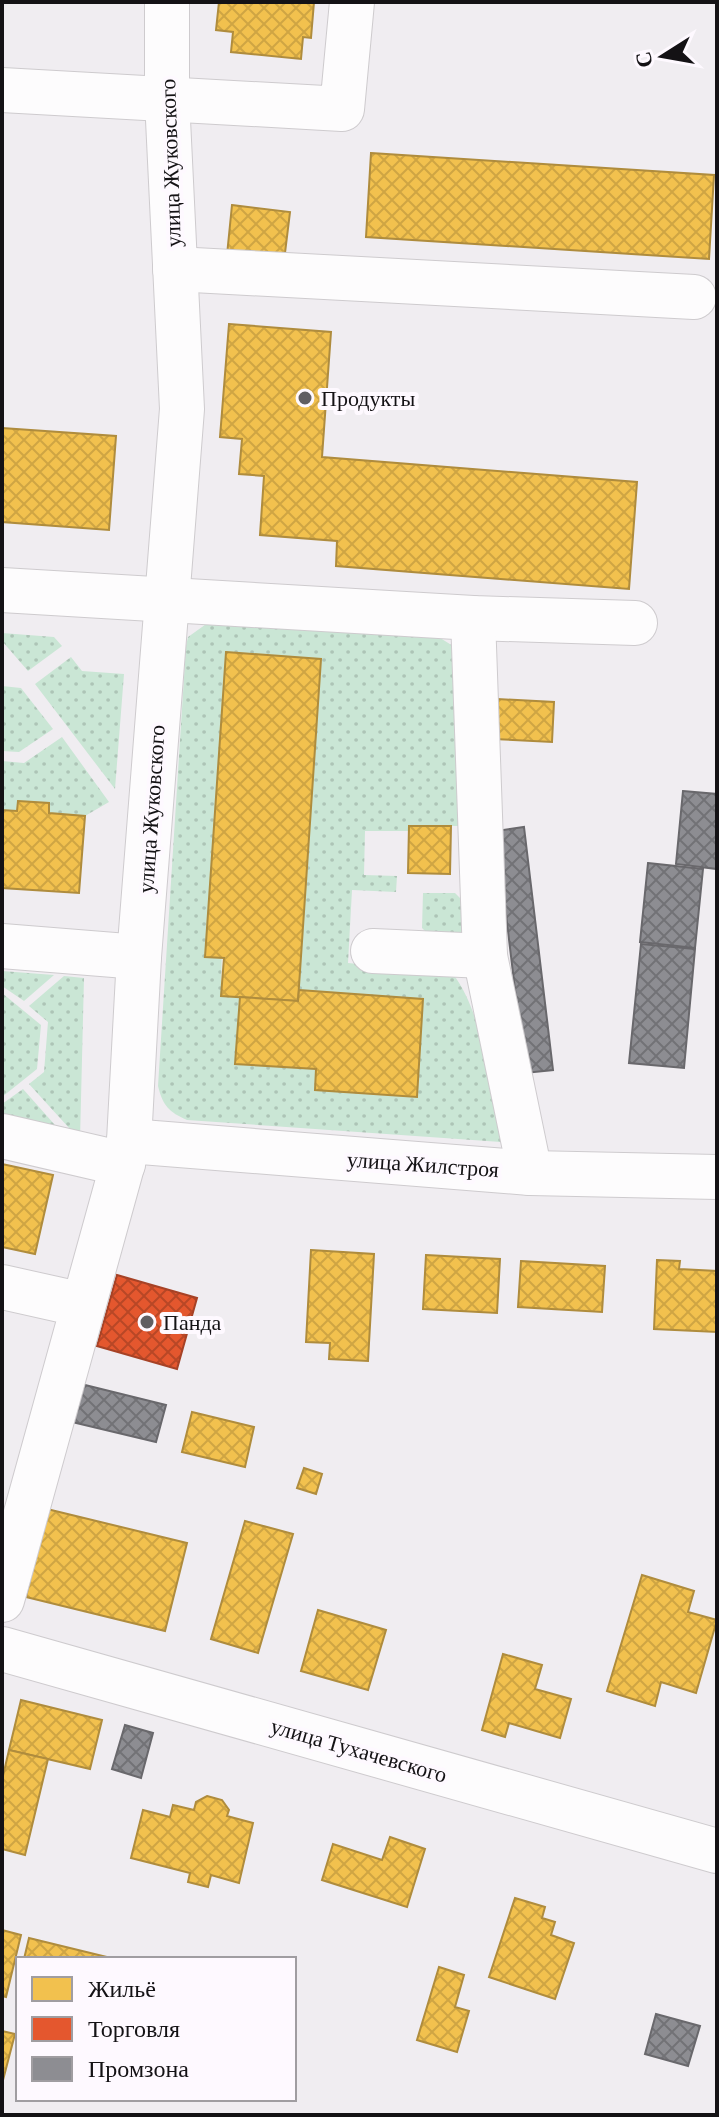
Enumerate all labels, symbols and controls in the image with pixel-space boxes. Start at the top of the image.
north arrow [623,16,703,96]
text: С [630,50,658,70]
street label: улица Жуковского [155,78,186,248]
place label: Продукты [321,386,415,411]
marker: Продукты [296,389,314,407]
street label: улица Жуковского [133,724,170,894]
street label: улица Жилстроя [346,1147,500,1182]
place label: Панда [163,1310,222,1335]
marker: Панда [138,1313,156,1331]
street label: улица Тухачевского [268,1713,450,1788]
legend [16,1957,296,2101]
text: Жильё [88,1975,156,2002]
text: Торговля [88,2015,180,2042]
text: Промзона [88,2055,189,2082]

